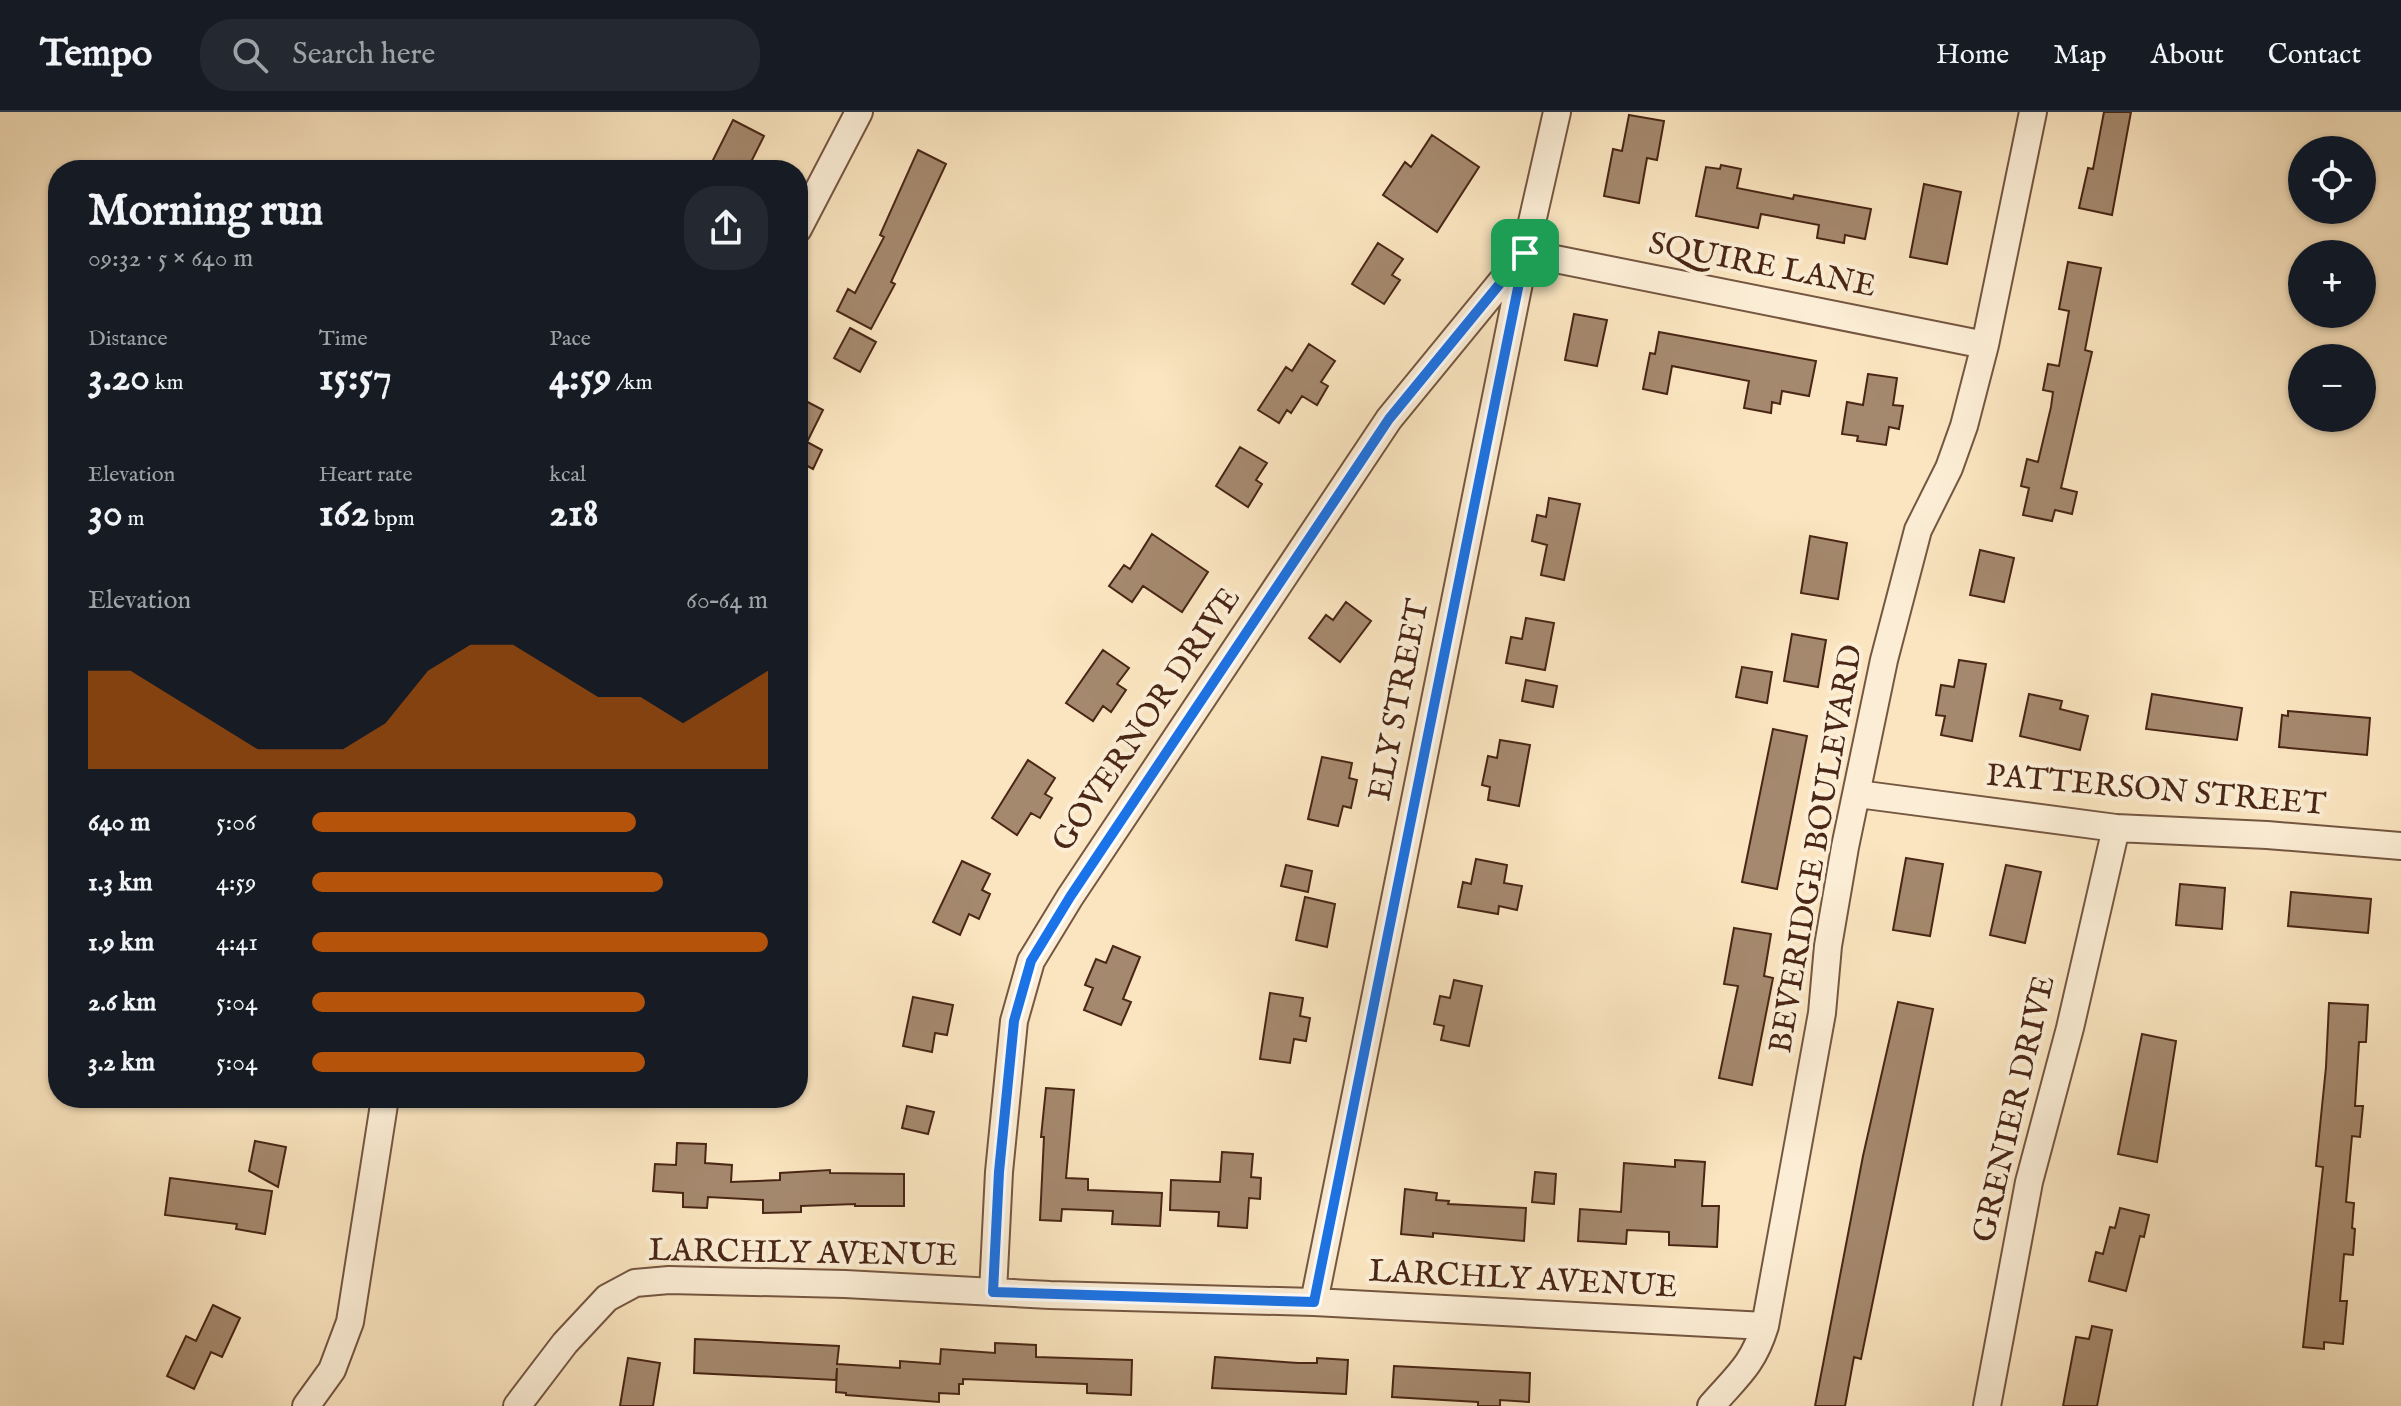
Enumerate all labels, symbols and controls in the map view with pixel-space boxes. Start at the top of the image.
search box [200,19,760,91]
text: Tempo [40,31,152,79]
icon: search [228,33,272,77]
text: Search here [292,36,435,74]
text: Home [1936,38,2009,73]
text: Map [2053,38,2107,73]
text: About [2151,38,2224,73]
text: Contact [2268,38,2361,73]
map controls [2288,136,2376,432]
button: locate [2288,136,2376,224]
text: Morning run [88,184,323,240]
button: share [684,186,768,270]
pin [1491,219,1559,287]
street label: SQUIRE LANE [1645,224,1879,308]
icon: arrive [1503,231,1547,275]
button: + [2288,240,2376,328]
text: 09:32 · 5 × 640 m [88,242,253,275]
text: Distance [88,325,168,353]
text: Time [319,325,368,353]
text: Pace [549,325,591,353]
button: − [2288,344,2376,432]
text: 3.20 [88,353,150,404]
text: 15:57 [319,353,392,404]
text: 4:59 [549,353,611,404]
text: km [150,369,184,397]
text: /km [611,369,653,397]
text: Elevation [88,461,175,489]
text: Heart rate [319,461,413,489]
text: kcal [549,461,586,489]
text: 30 [88,489,123,540]
text: 162 [319,489,369,540]
text: 218 [549,489,599,540]
text: m [123,505,144,533]
text: bpm [369,505,415,533]
street label: GOVERNOR DRIVE [1043,580,1251,860]
text: Elevation [88,584,191,617]
text: 60–64 m [686,584,768,617]
street label: ELY STREET [1360,596,1440,804]
street label: BEVERIDGE BOULEVARD [1761,641,1873,1057]
street label: PATTERSON STREET [1985,756,2327,826]
text: 640 m [88,806,150,839]
text: 5:06 [216,806,256,839]
text: 1.3 km [88,866,153,899]
text: 4:59 [216,866,256,899]
text: 1.9 km [88,926,154,959]
text: 4:41 [216,926,258,959]
street label: GRENIER DRIVE [1964,972,2066,1246]
text: 2.6 km [88,986,156,1019]
text: 5:04 [216,986,258,1019]
text: 3.2 km [88,1046,155,1079]
text: 5:04 [216,1046,258,1079]
street label: LARCHLY AVENUE [648,1231,958,1277]
street label: LARCHLY AVENUE [1368,1251,1678,1309]

